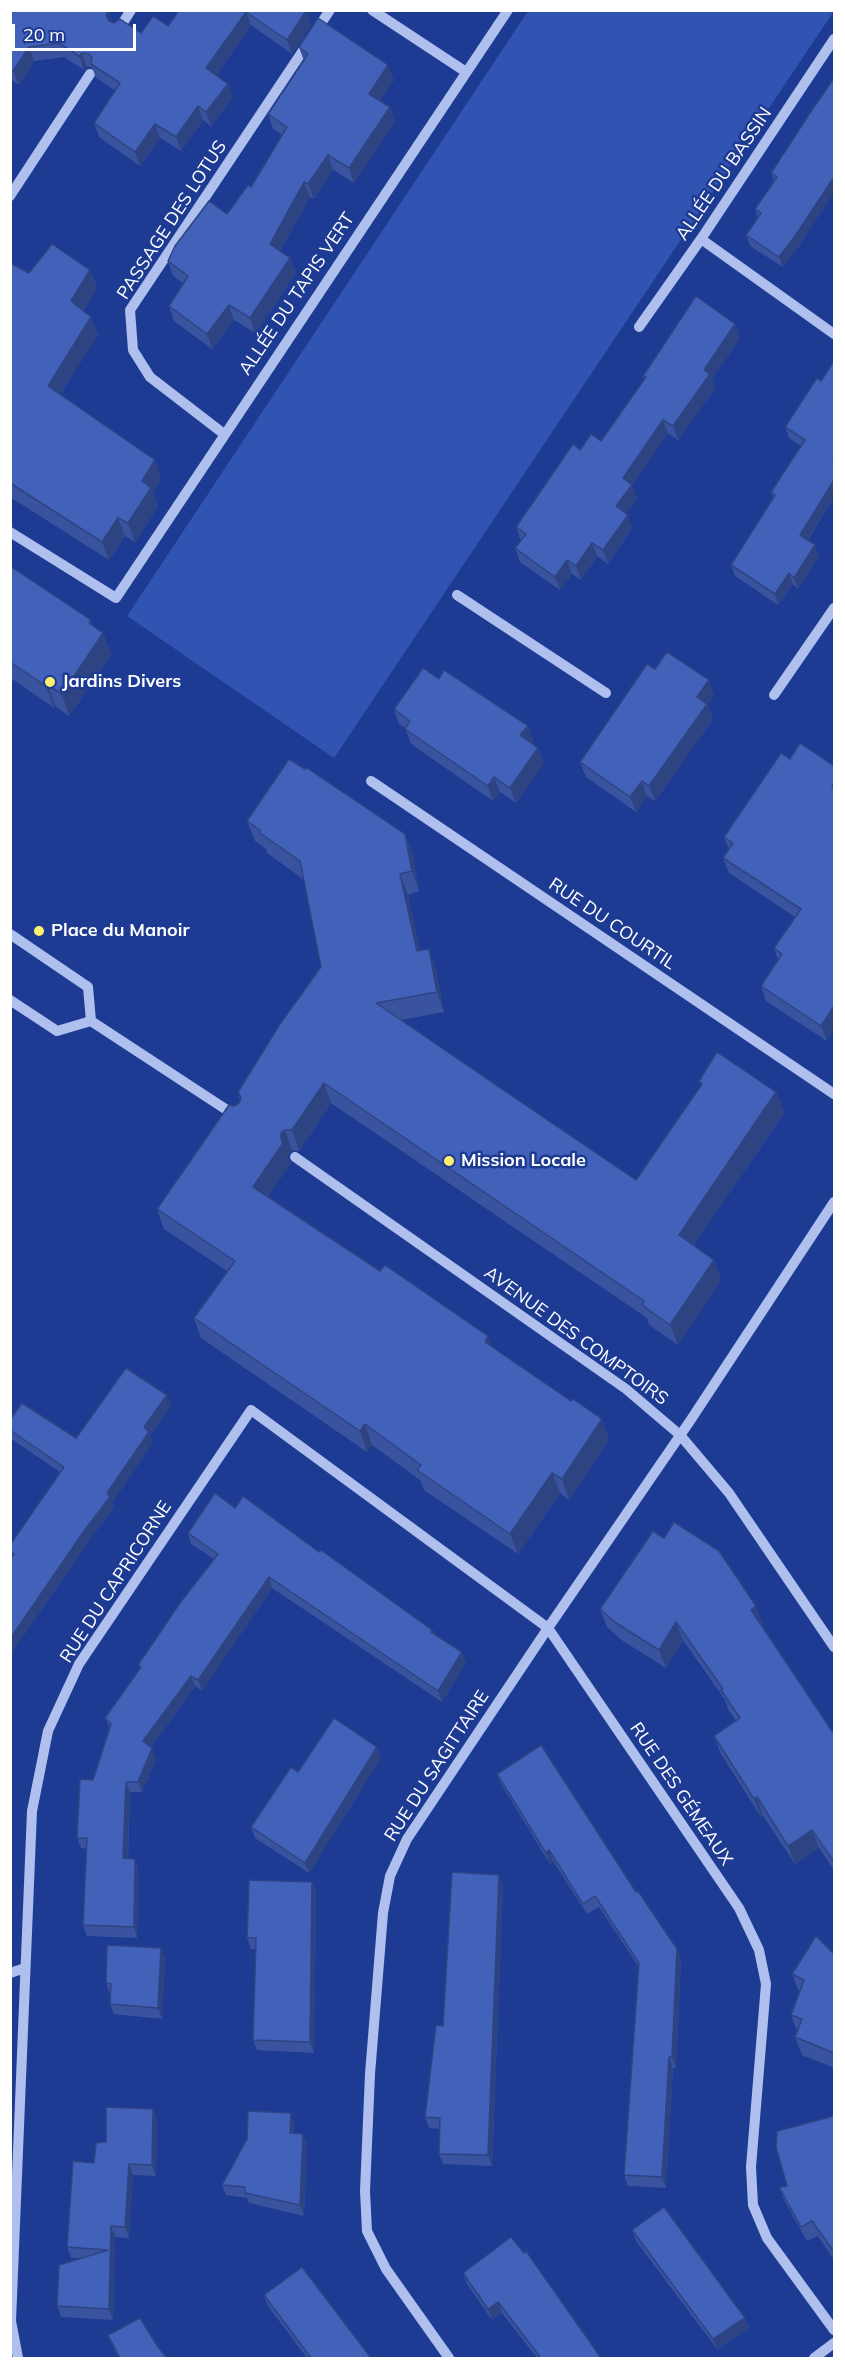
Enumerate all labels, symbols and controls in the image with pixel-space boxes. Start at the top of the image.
scale bar [15,12,140,50]
text: 20 m [23,23,65,46]
street label: ALLÉE DU BASSIN [671,103,777,245]
street label: PASSAGE DES LOTUS [113,137,231,303]
street label: ALLÉE DU TAPIS VERT [235,209,359,379]
place label: Jardins Divers [62,671,181,693]
marker: Jardins Divers [43,675,57,689]
street label: RUE DU COURTIL [544,874,680,974]
place label: Place du Manoir [51,920,189,942]
marker: Place du Manoir [32,924,46,938]
place label: Mission Locale [461,1150,586,1172]
marker: Mission Locale [442,1154,456,1168]
street label: AVENUE DES COMPTOIRS [480,1262,672,1410]
street label: RUE DU CAPRICORNE [56,1497,176,1667]
street label: RUE DU SAGITTAIRE [380,1686,494,1846]
street label: RUE DES GÉMEAUX [625,1718,737,1870]

